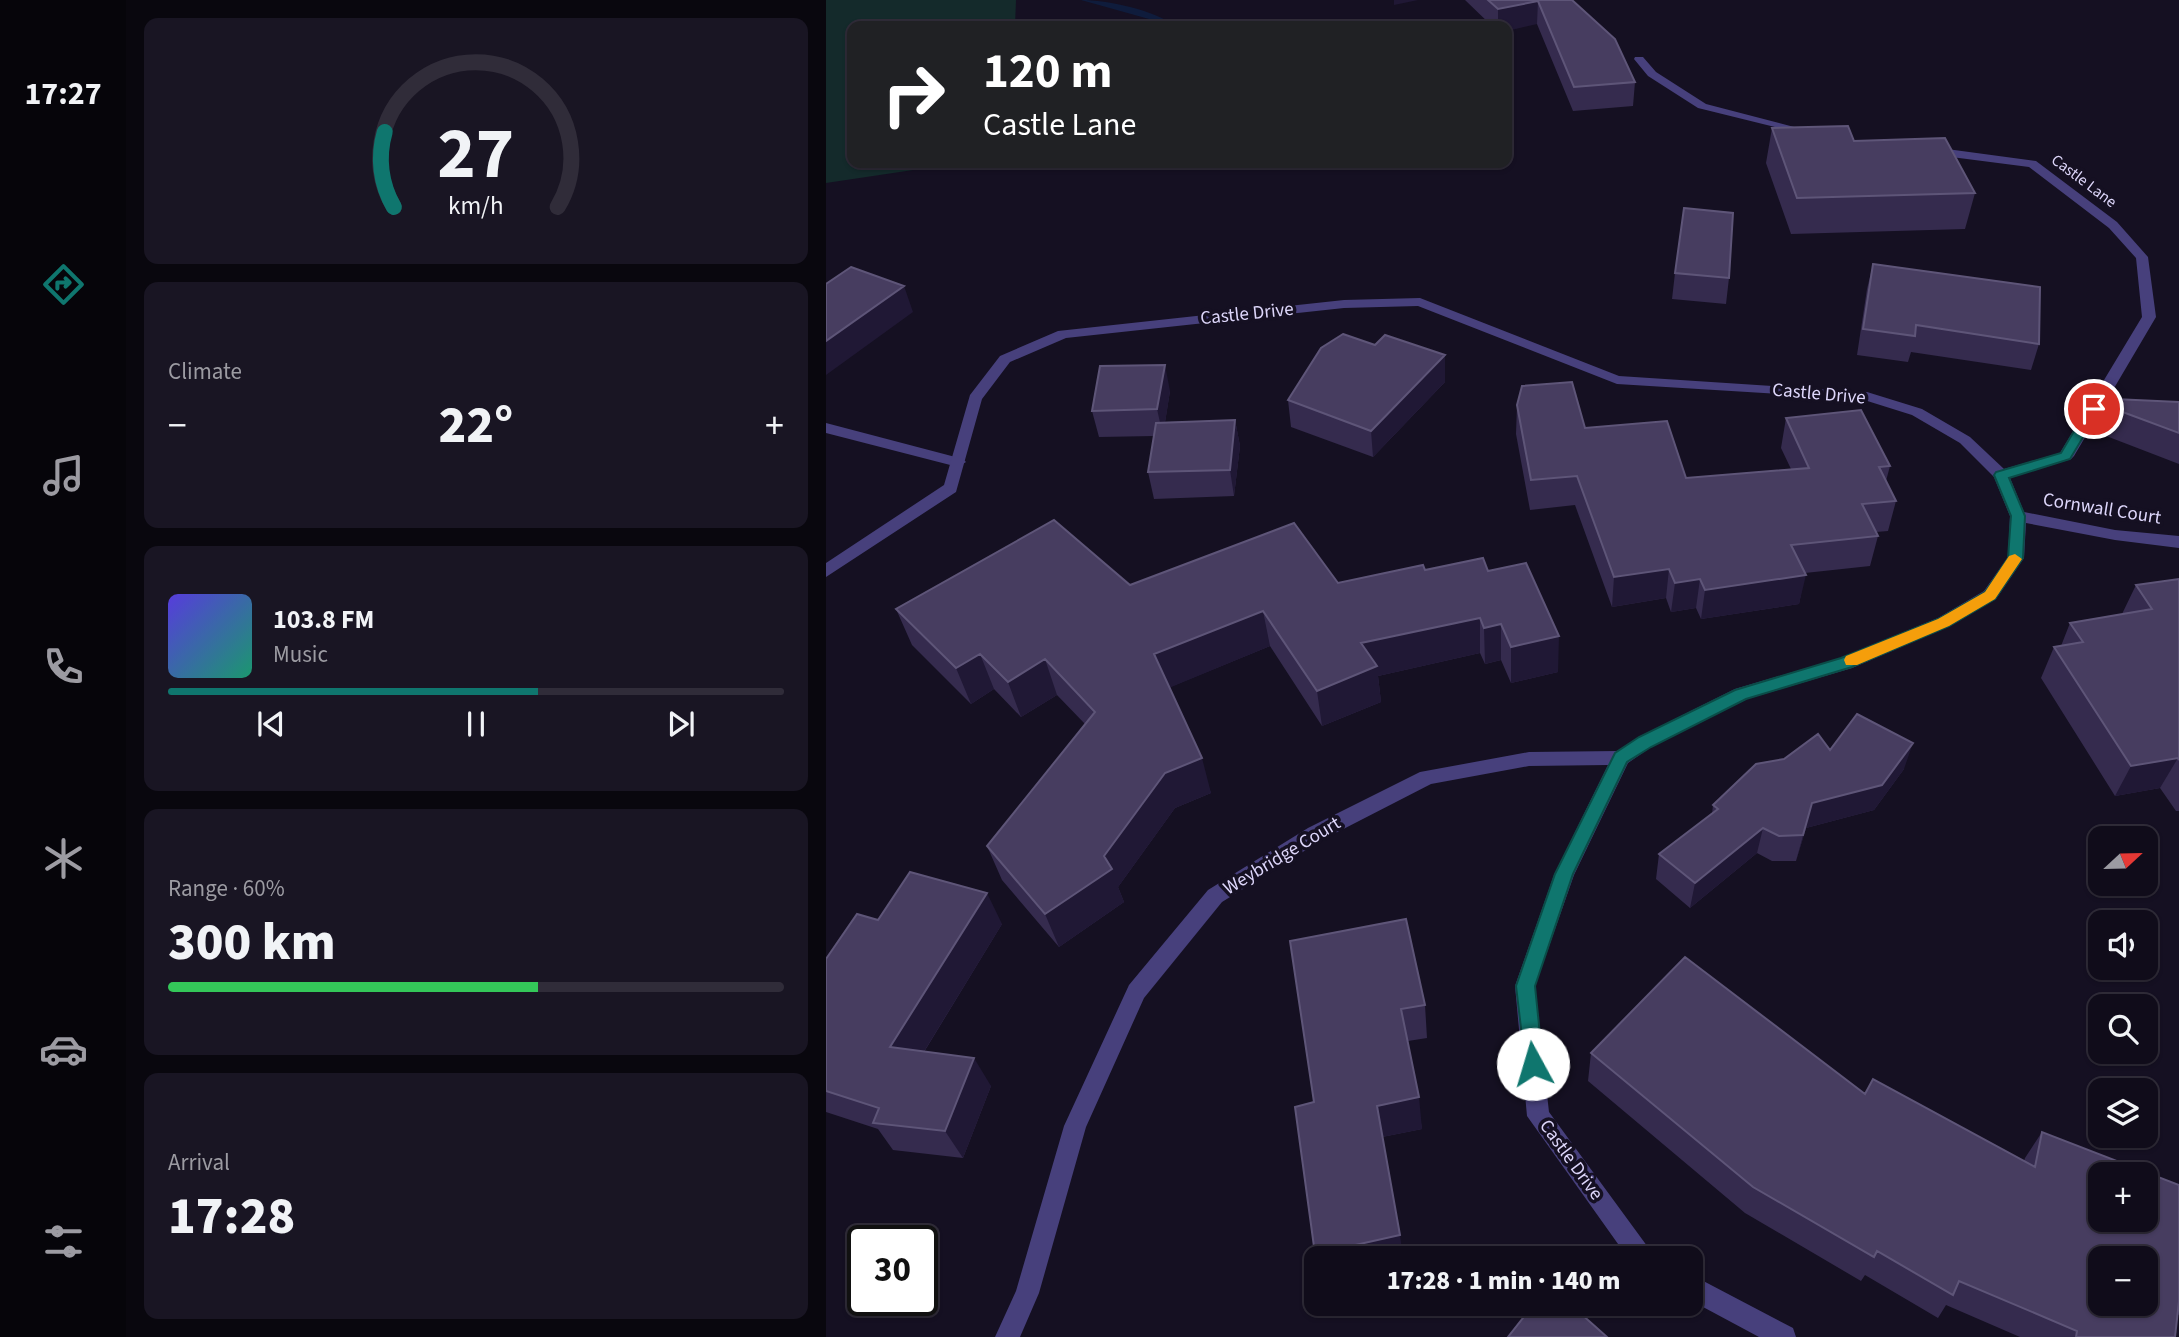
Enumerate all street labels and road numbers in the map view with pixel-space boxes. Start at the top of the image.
street label: Castle Lane [2047,149,2121,213]
street label: Castle Drive [1199,296,1295,332]
street label: Castle Drive [1771,376,1867,412]
street label: Cornwall Court [2041,486,2164,532]
street label: Weybridge Court [1218,810,1346,902]
street label: Castle Drive [1533,1114,1609,1206]

